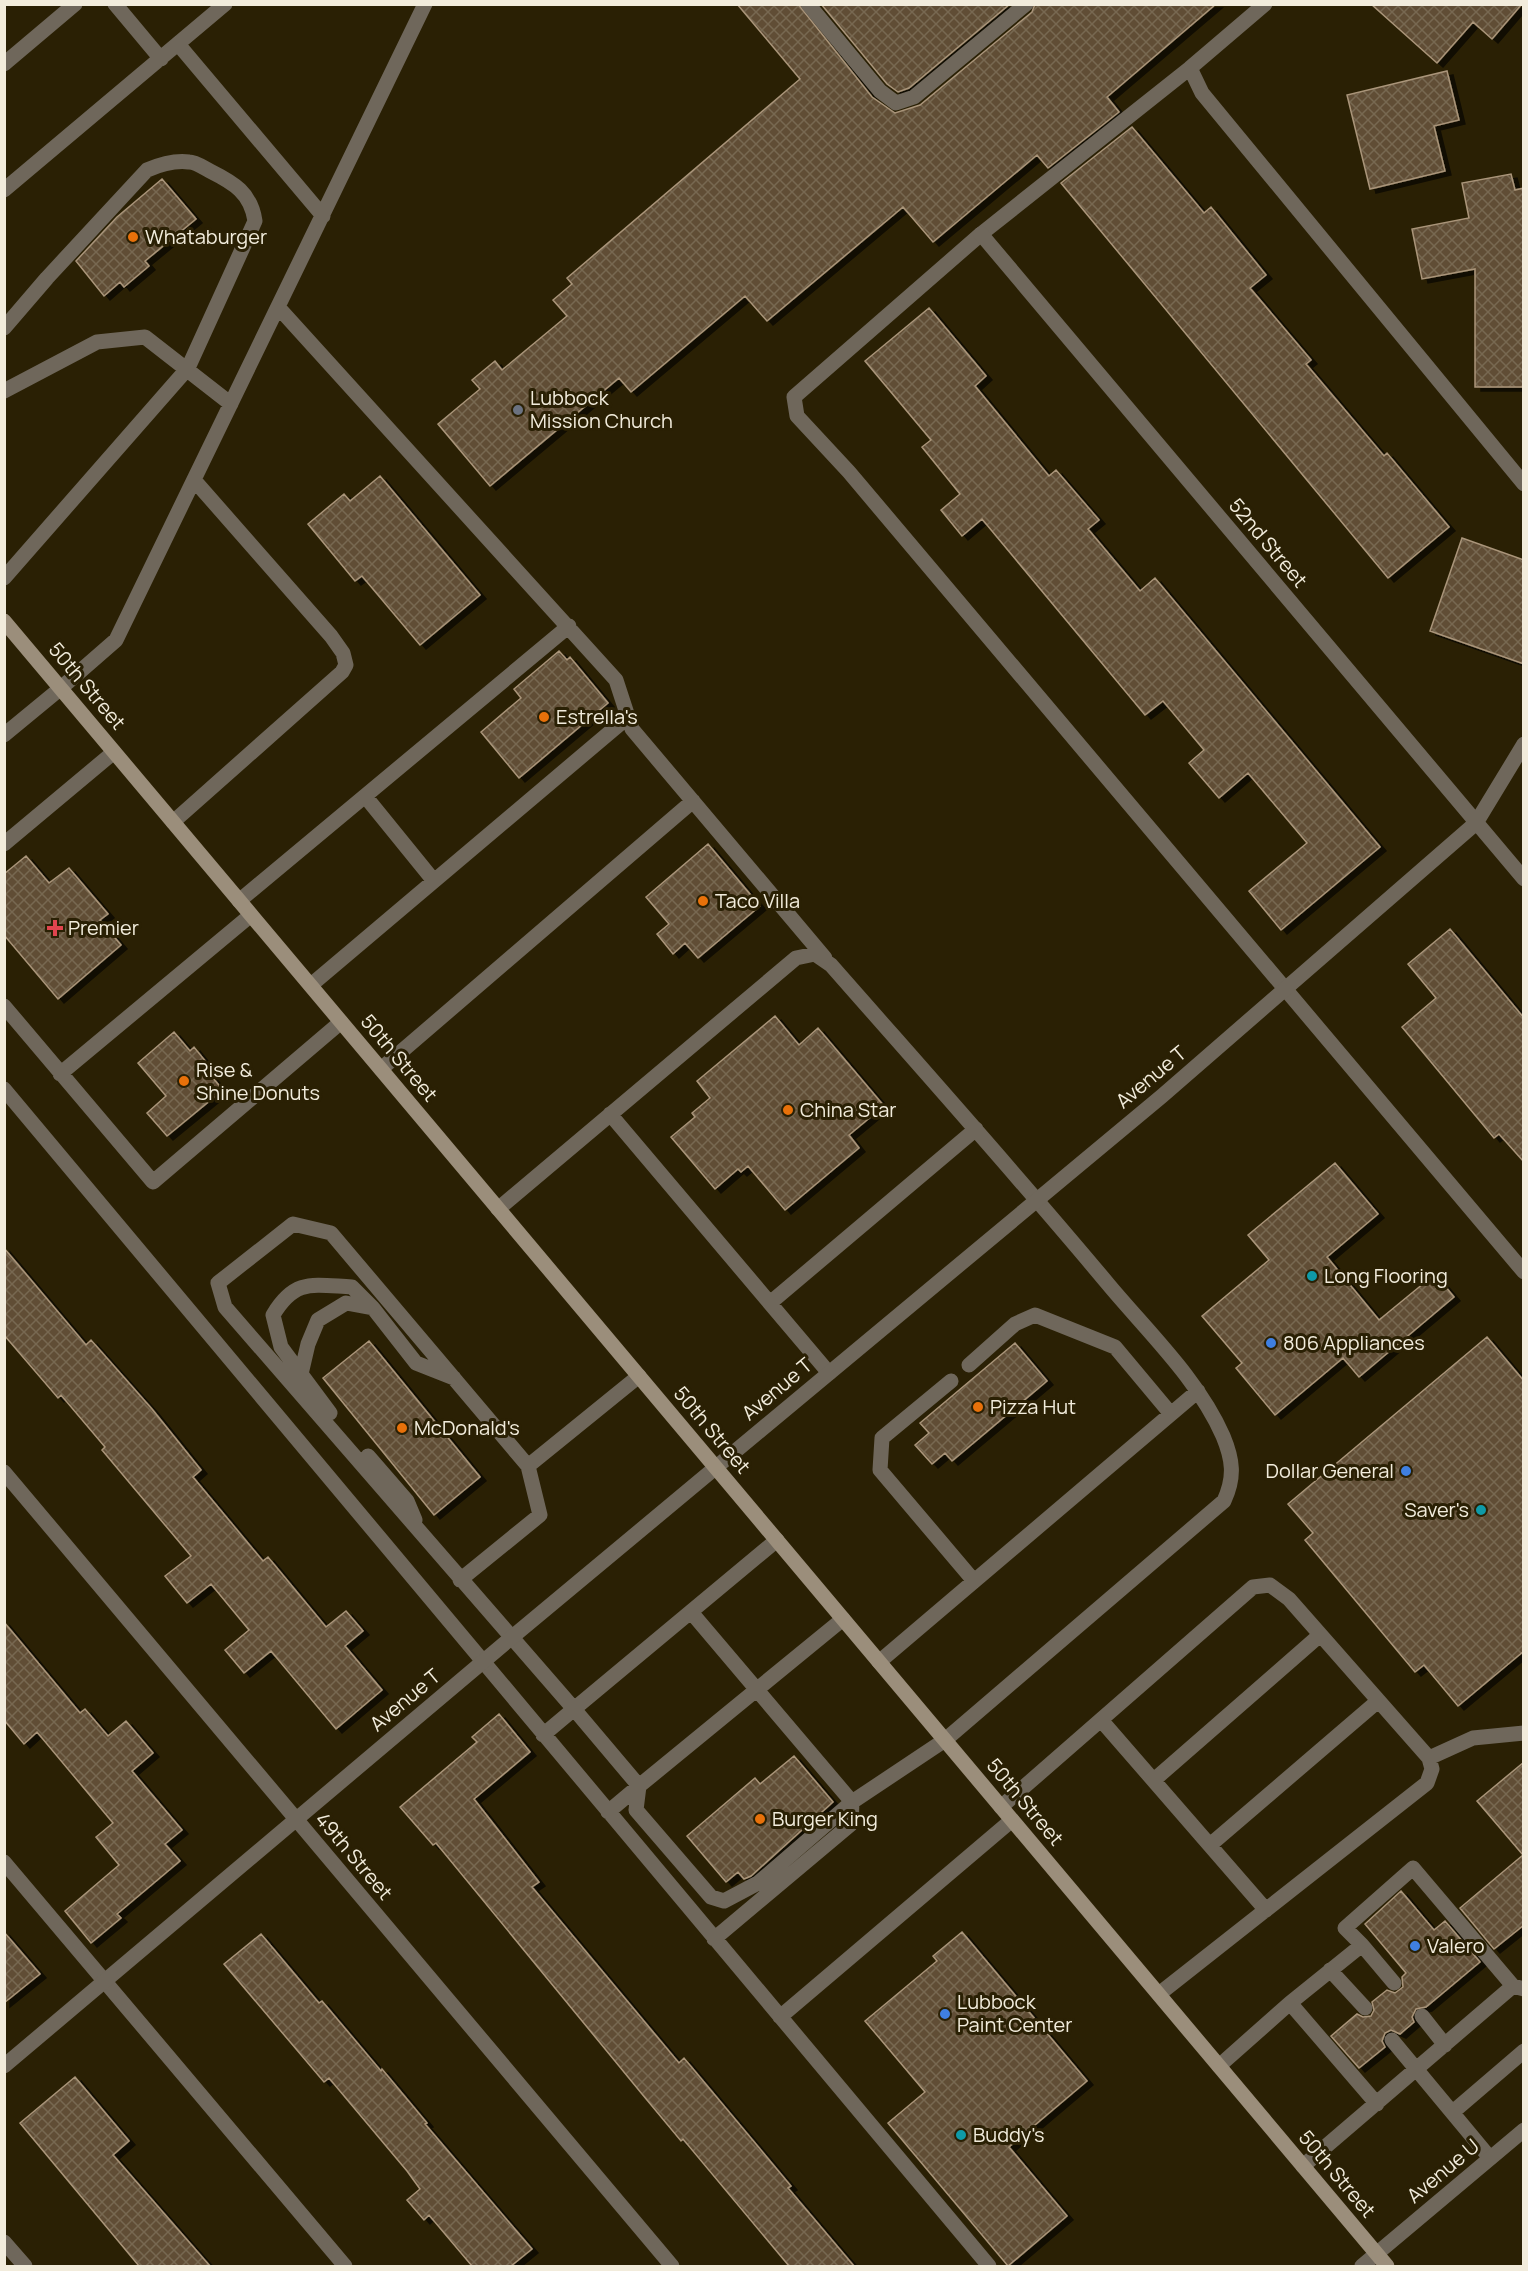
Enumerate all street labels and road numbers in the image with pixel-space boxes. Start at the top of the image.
street label: 52nd Street [1223,492,1314,593]
street label: 50th Street [43,636,132,735]
street label: 50th Street [355,1008,444,1107]
street label: Avenue T [1110,1039,1192,1114]
street label: Avenue T [736,1351,818,1426]
street label: 50th Street [668,1380,757,1479]
street label: Avenue T [364,1662,446,1737]
street label: 50th Street [981,1752,1070,1851]
street label: 49th Street [310,1806,399,1905]
street label: 50th Street [1293,2124,1382,2223]
street label: Avenue U [1401,2132,1484,2209]

